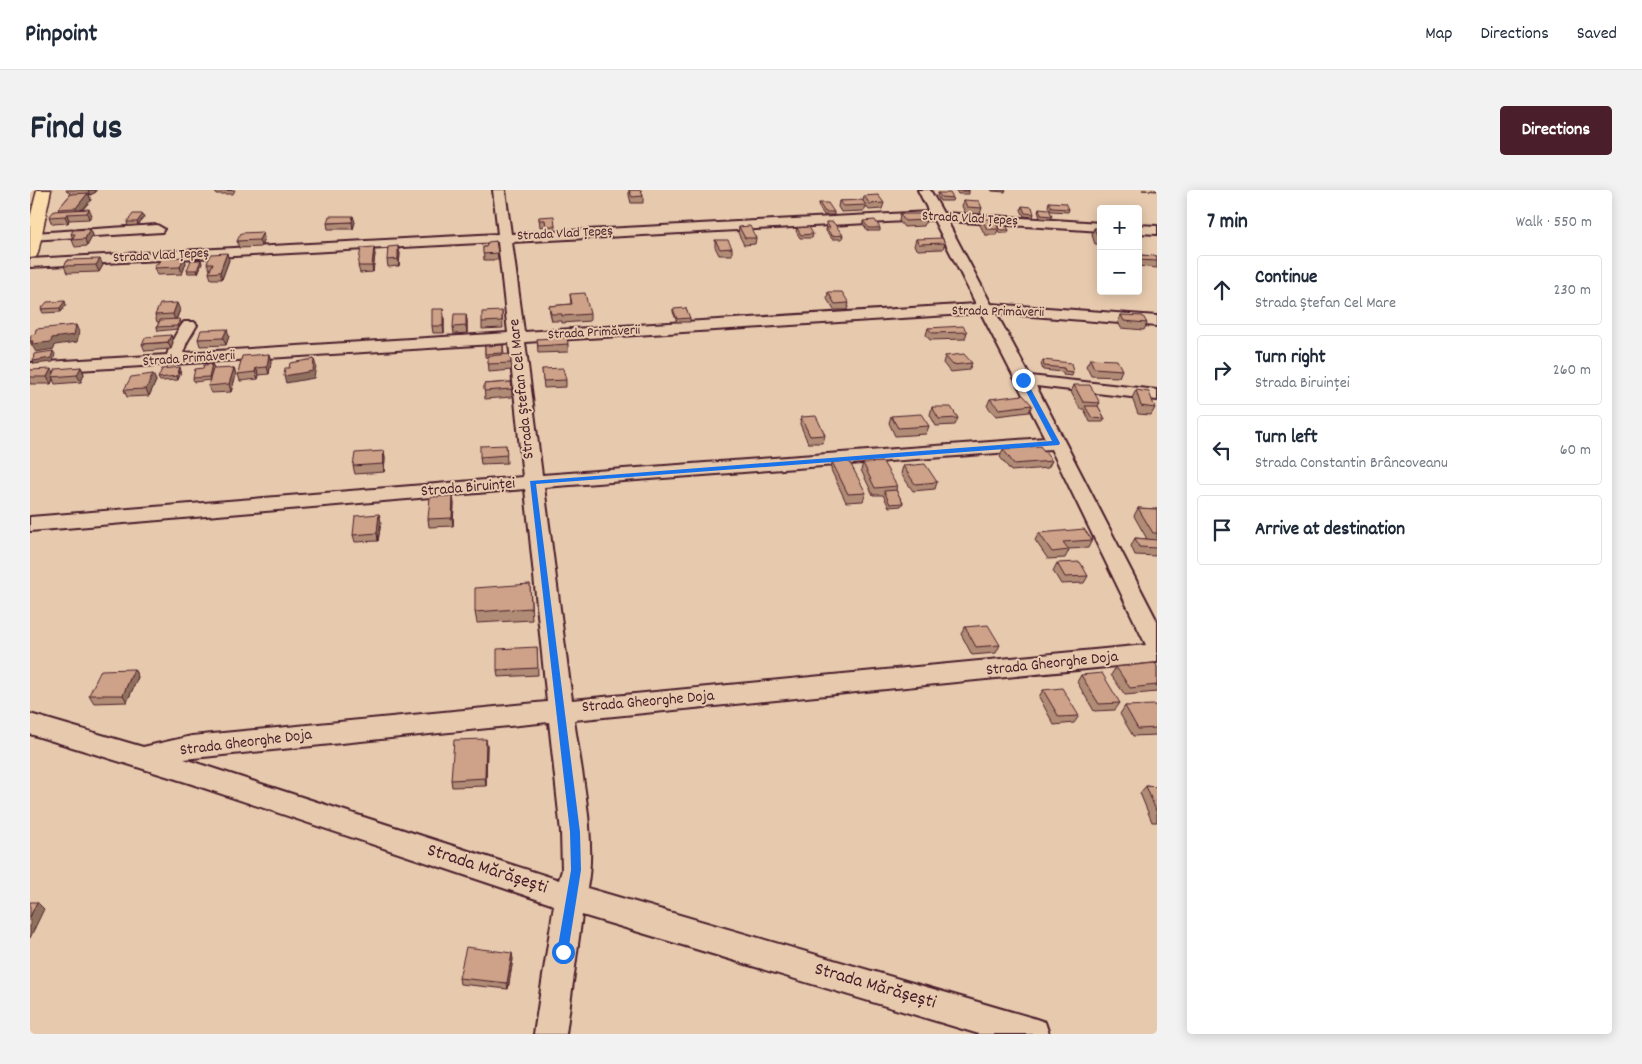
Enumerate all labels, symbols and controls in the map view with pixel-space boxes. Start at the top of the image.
text: Pinpoint [25,18,97,52]
text: Map [1425,22,1452,47]
text: Directions [1480,22,1549,47]
text: Saved [1577,22,1617,47]
text: Find us [30,105,122,155]
button: Directions [1500,106,1612,155]
map controls [1097,205,1142,295]
button: + [1097,205,1142,250]
street label: Strada Vlad Țepeș [921,206,1019,232]
text: 7 min [1207,208,1248,238]
text: Walk · 550 m [1516,211,1592,234]
street label: Strada Vlad Țepeș [516,221,614,247]
street label: Strada Vlad Țepeș [112,243,210,269]
button: − [1097,250,1142,295]
text: Continue [1255,265,1317,292]
icon: ahead [1208,276,1236,304]
text: 230 m [1554,279,1591,302]
text: Strada Ștefan Cel Mare [1255,292,1396,315]
street label: Strada Primăverii [952,301,1045,323]
street label: Strada Ștefan Cel Mare [503,318,541,460]
street label: Strada Primăverii [547,321,641,345]
text: Turn right [1255,345,1326,372]
street label: Strada Primăverii [142,346,236,372]
icon: right [1208,356,1236,384]
text: 260 m [1553,359,1591,382]
route end [1012,369,1035,392]
text: Strada Biruinței [1255,372,1350,395]
text: Turn left [1255,425,1318,452]
icon: left [1208,436,1236,464]
text: 60 m [1560,439,1591,462]
text: Strada Constantin Brâncoveanu [1255,452,1448,475]
street label: Strada Biruinței [420,472,516,504]
icon: arrive [1208,516,1236,544]
text: Arrive at destination [1255,517,1405,544]
street label: Strada Gheorghe Doja [985,646,1120,682]
street label: Strada Gheorghe Doja [581,685,716,719]
street label: Strada Gheorghe Doja [179,723,314,763]
street label: Strada Mărășești [423,838,551,902]
route start [552,941,575,964]
street label: Strada Mărășești [811,957,940,1017]

